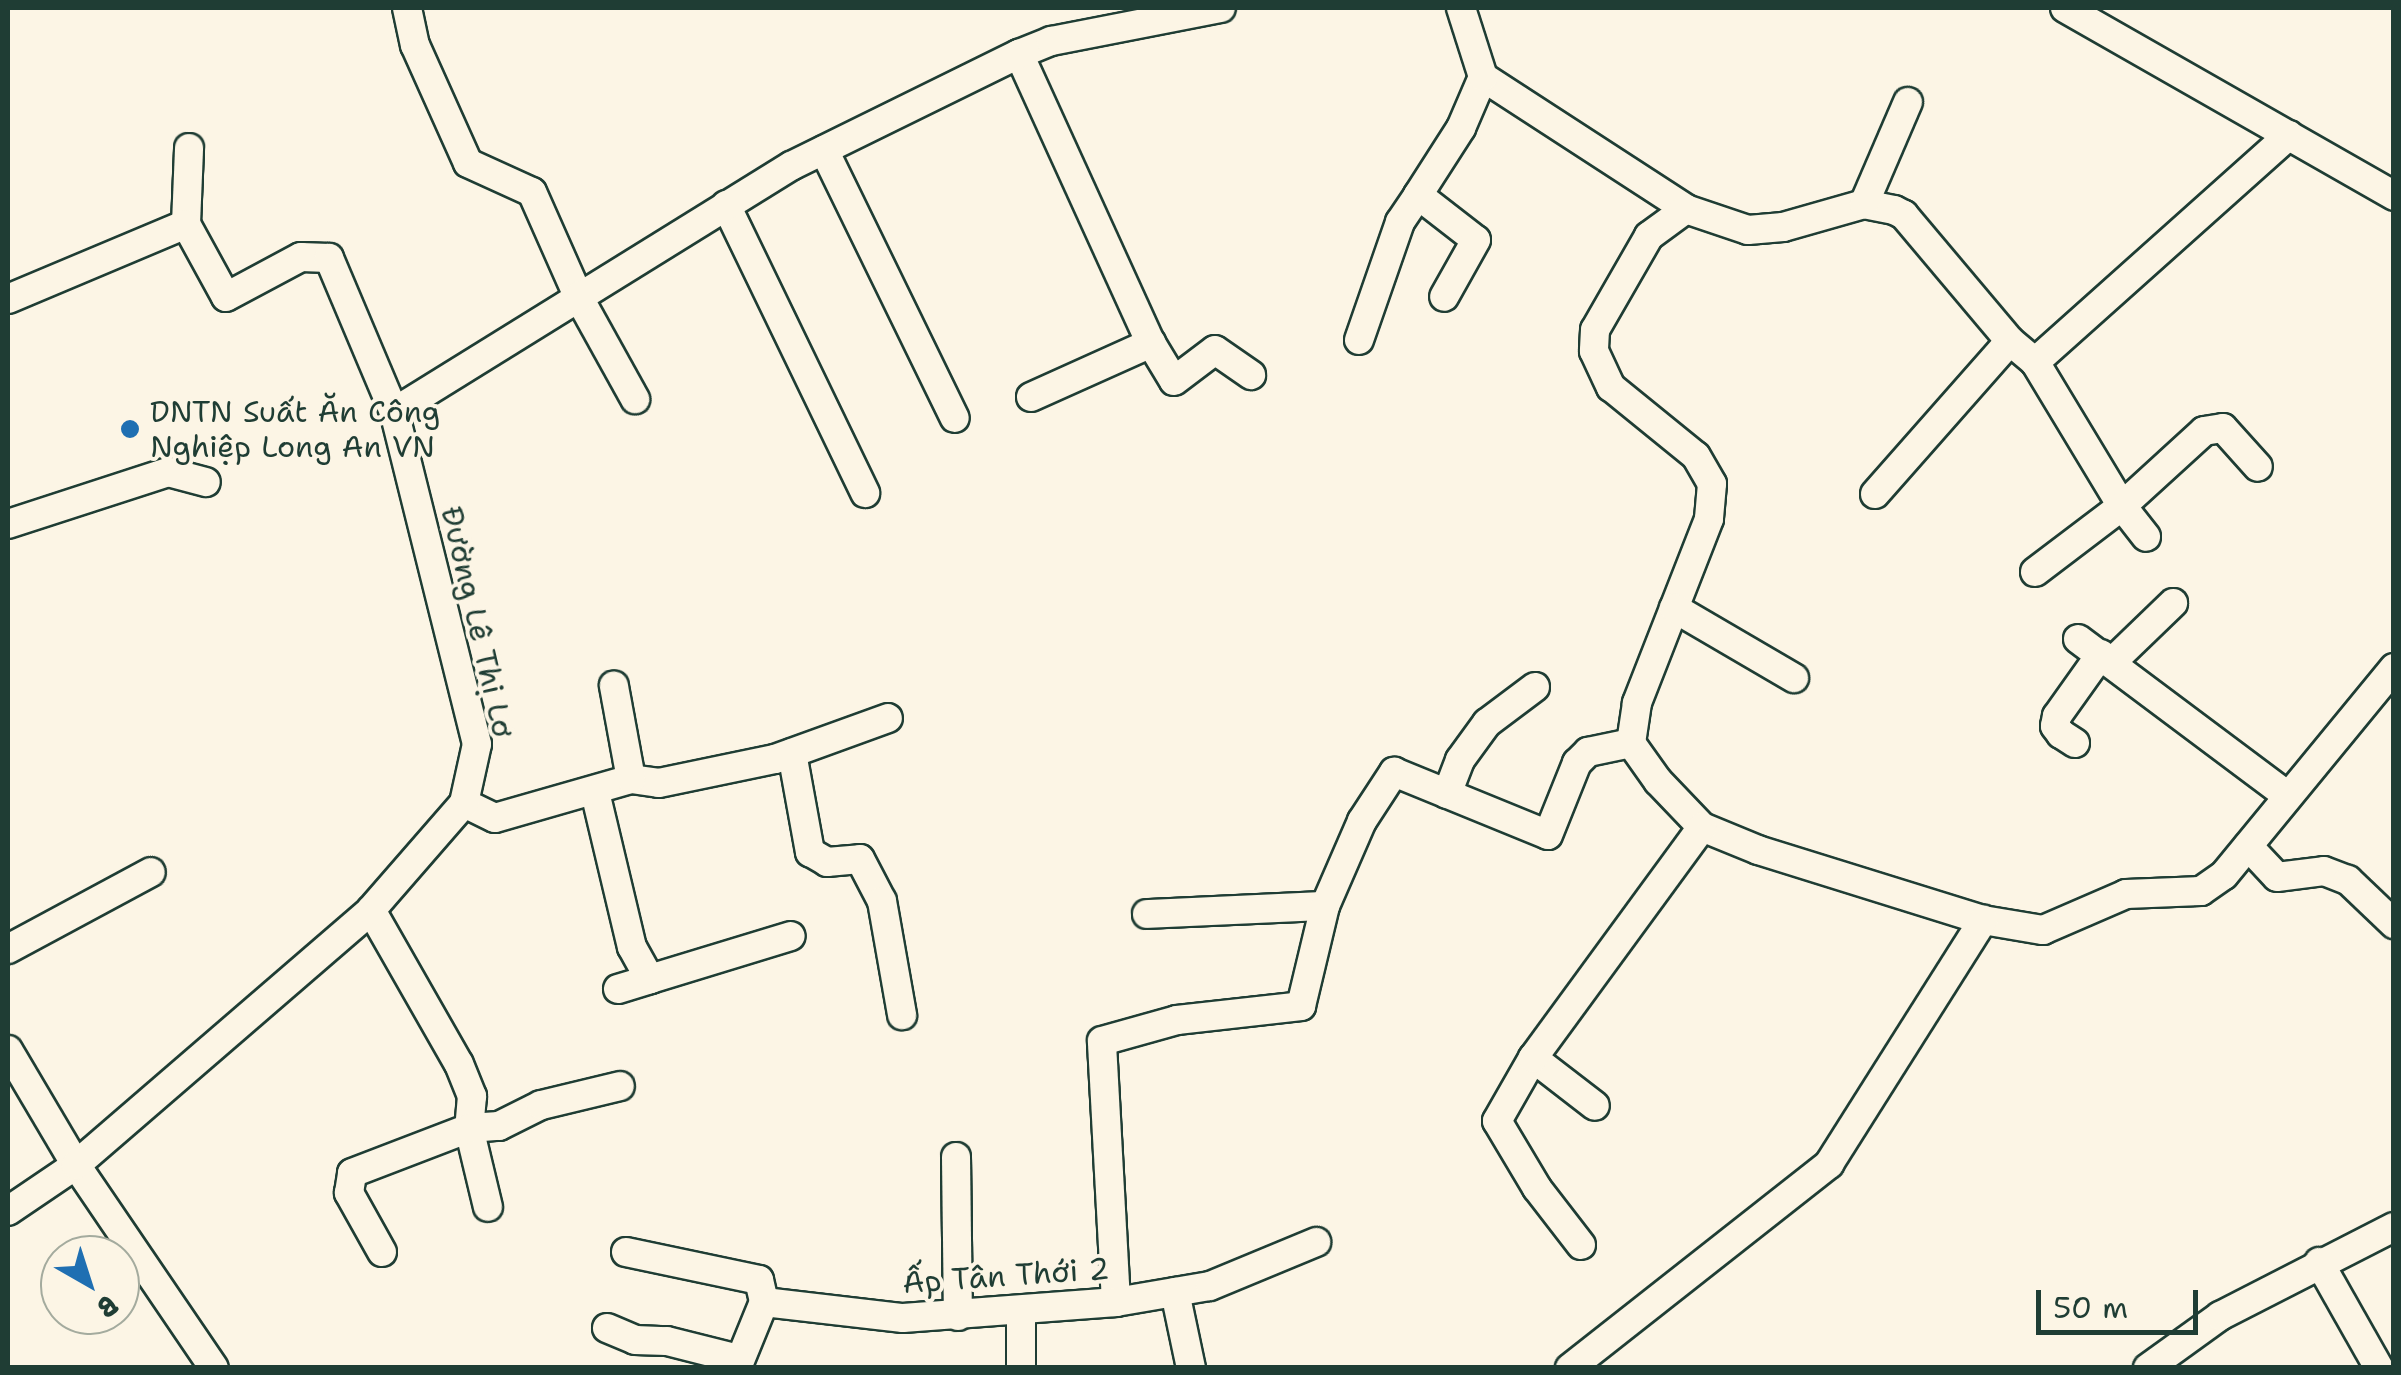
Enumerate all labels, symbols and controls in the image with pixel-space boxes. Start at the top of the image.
place label: DNTN Suất Ăn Công Nghiệp Long An VN [150,394,440,464]
marker: DNTN Suất Ăn Công Nghiệp Long An VN [119,418,141,440]
street label: Đường Lê Thị Lơ [433,503,521,741]
north arrow [40,1235,140,1335]
street label: Ấp Tân Thới 2 [901,1251,1111,1301]
scale bar [2041,1270,2204,1332]
text: B [89,1287,126,1327]
text: 50 m [2053,1287,2128,1328]

